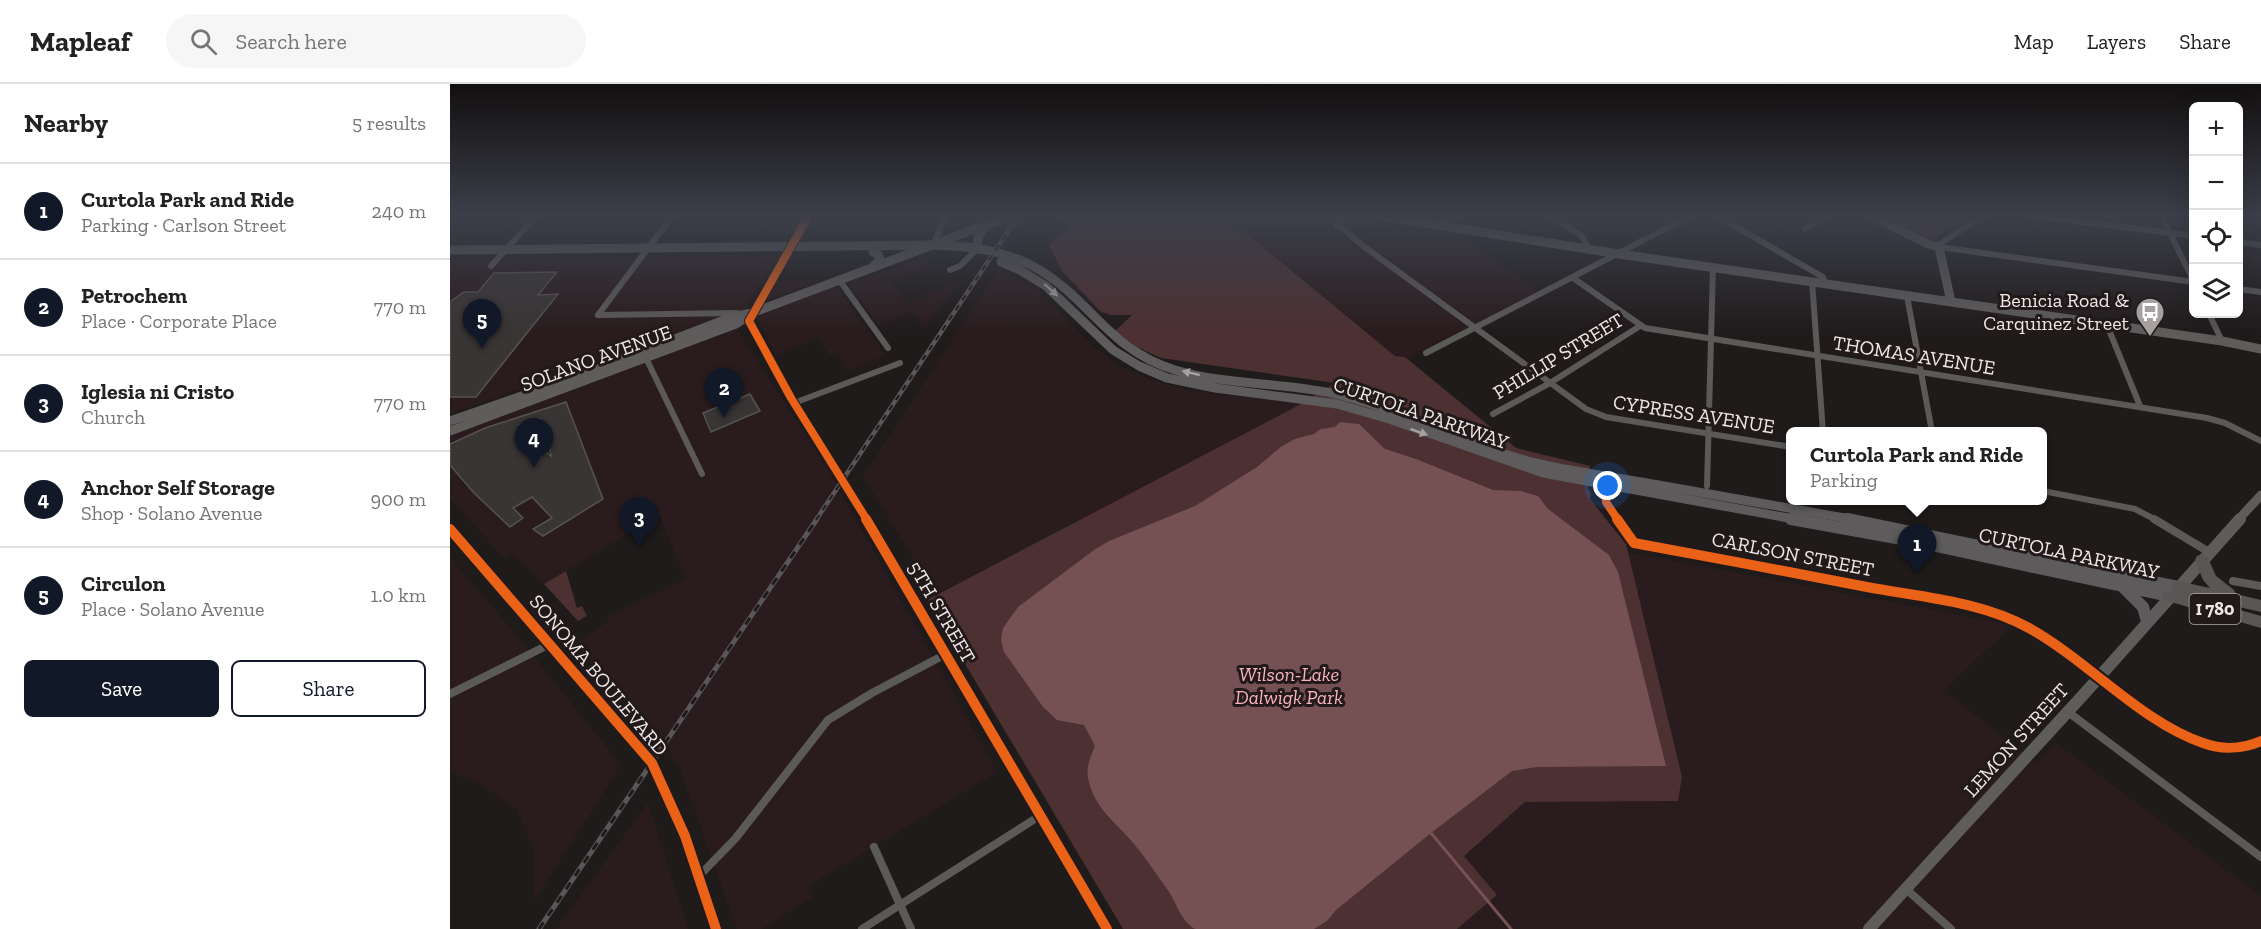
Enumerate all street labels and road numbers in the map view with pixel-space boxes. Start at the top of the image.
street label: PHILLIP STREET [1488,308,1628,404]
street label: SOLANO AVENUE [517,320,675,396]
street label: THOMAS AVENUE [1831,330,1997,380]
street label: CURTOLA PARKWAY [1330,372,1512,454]
street label: CYPRESS AVENUE [1612,389,1776,439]
street label: CURTOLA PARKWAY [1977,522,2162,584]
street label: CARLSON STREET [1710,527,1876,581]
street label: 5TH STREET [903,557,981,667]
street label: SONOMA BOULEVARD [525,590,673,760]
road number: I 780 [2190,594,2240,624]
street label: LEMON STREET [1959,678,2073,802]

